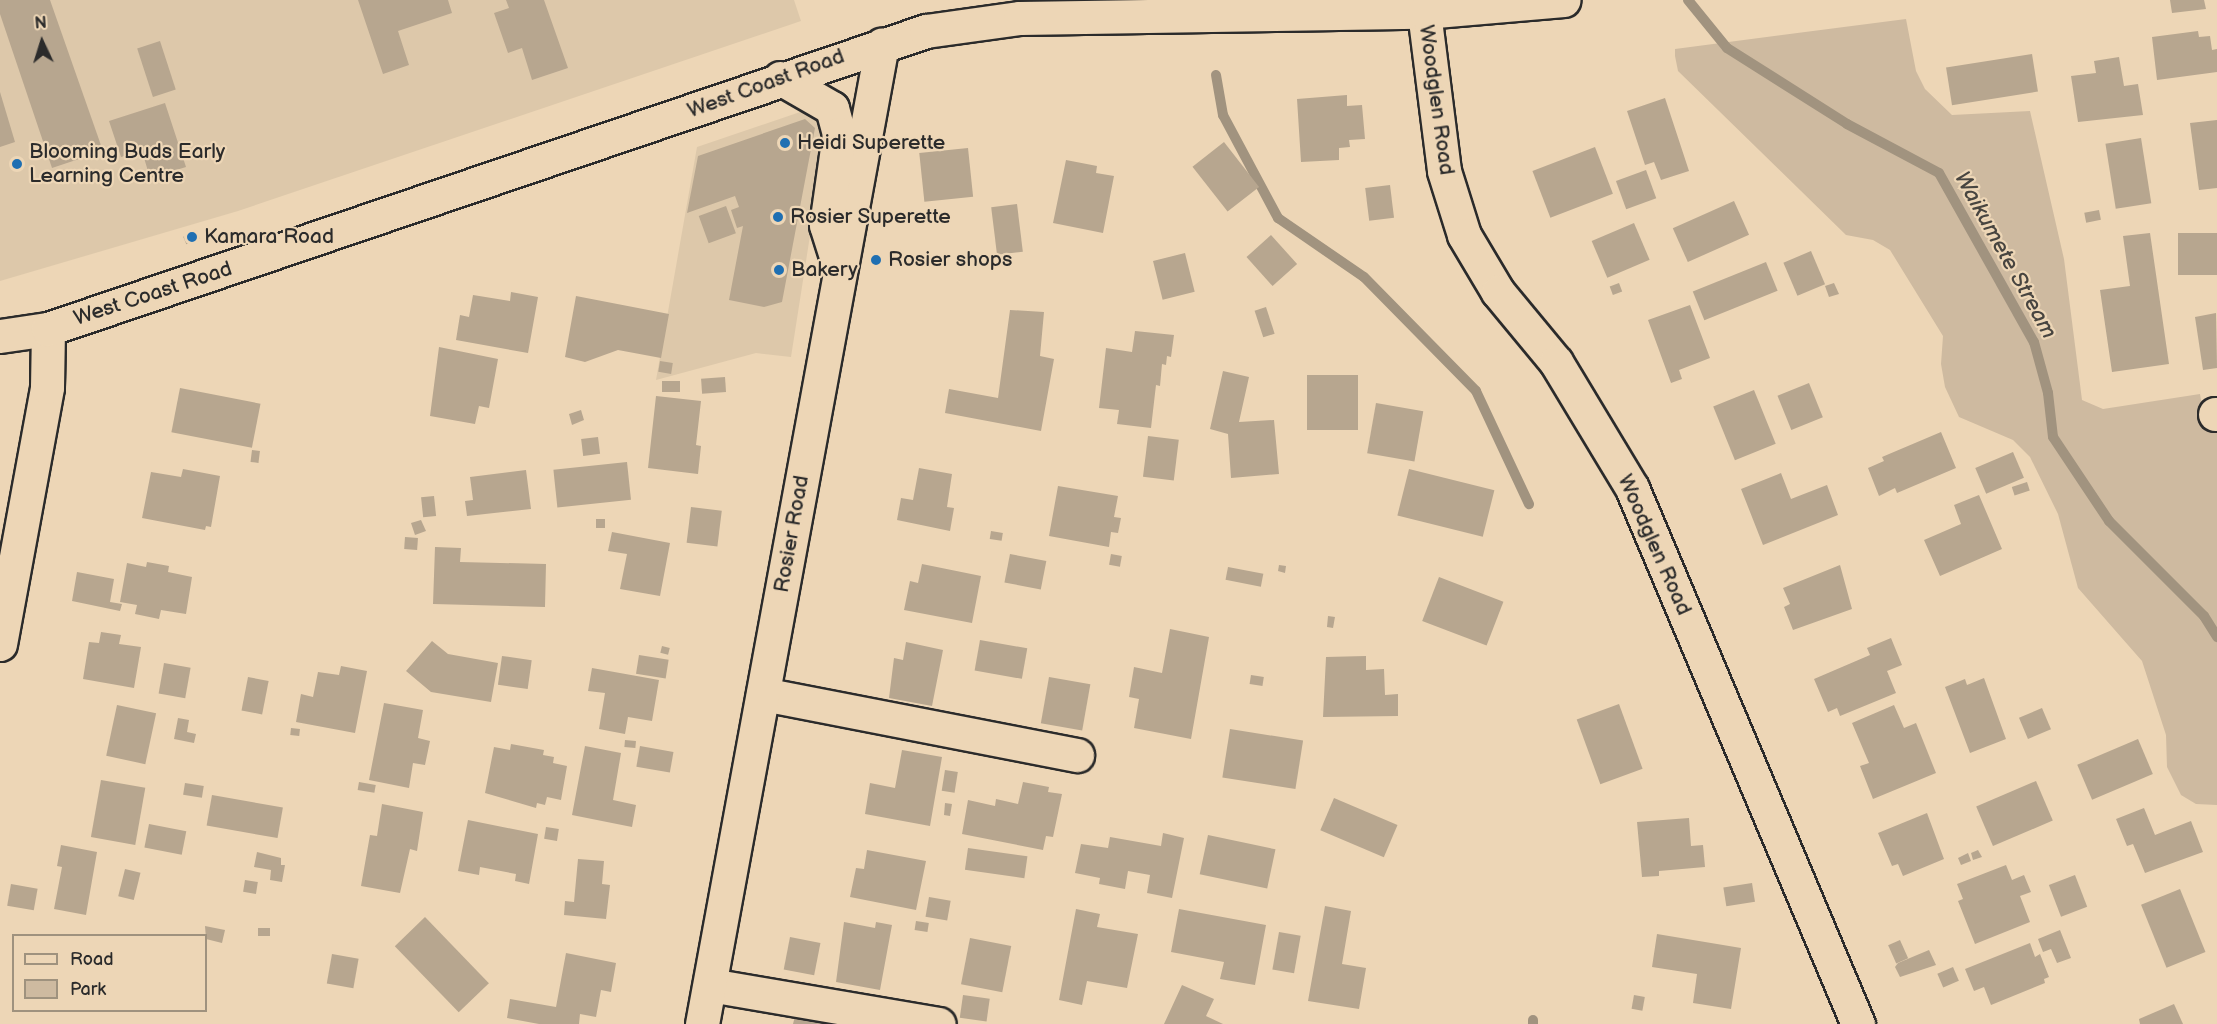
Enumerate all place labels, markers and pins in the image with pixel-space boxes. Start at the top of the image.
place label: Heidi Superette [797,130,946,156]
marker: Heidi Superette [778,136,792,150]
place label: Blooming Buds Early Learning Centre [29,139,225,189]
marker: Blooming Buds Early Learning Centre [10,157,24,171]
place label: Rosier Superette [790,204,951,230]
marker: Rosier Superette [771,210,785,224]
place label: Kamara Road [204,224,334,250]
marker: Kamara Road [185,230,199,244]
place label: Rosier shops [888,247,1012,273]
marker: Rosier shops [869,253,883,267]
place label: Bakery [791,257,858,283]
marker: Bakery [772,263,786,277]

